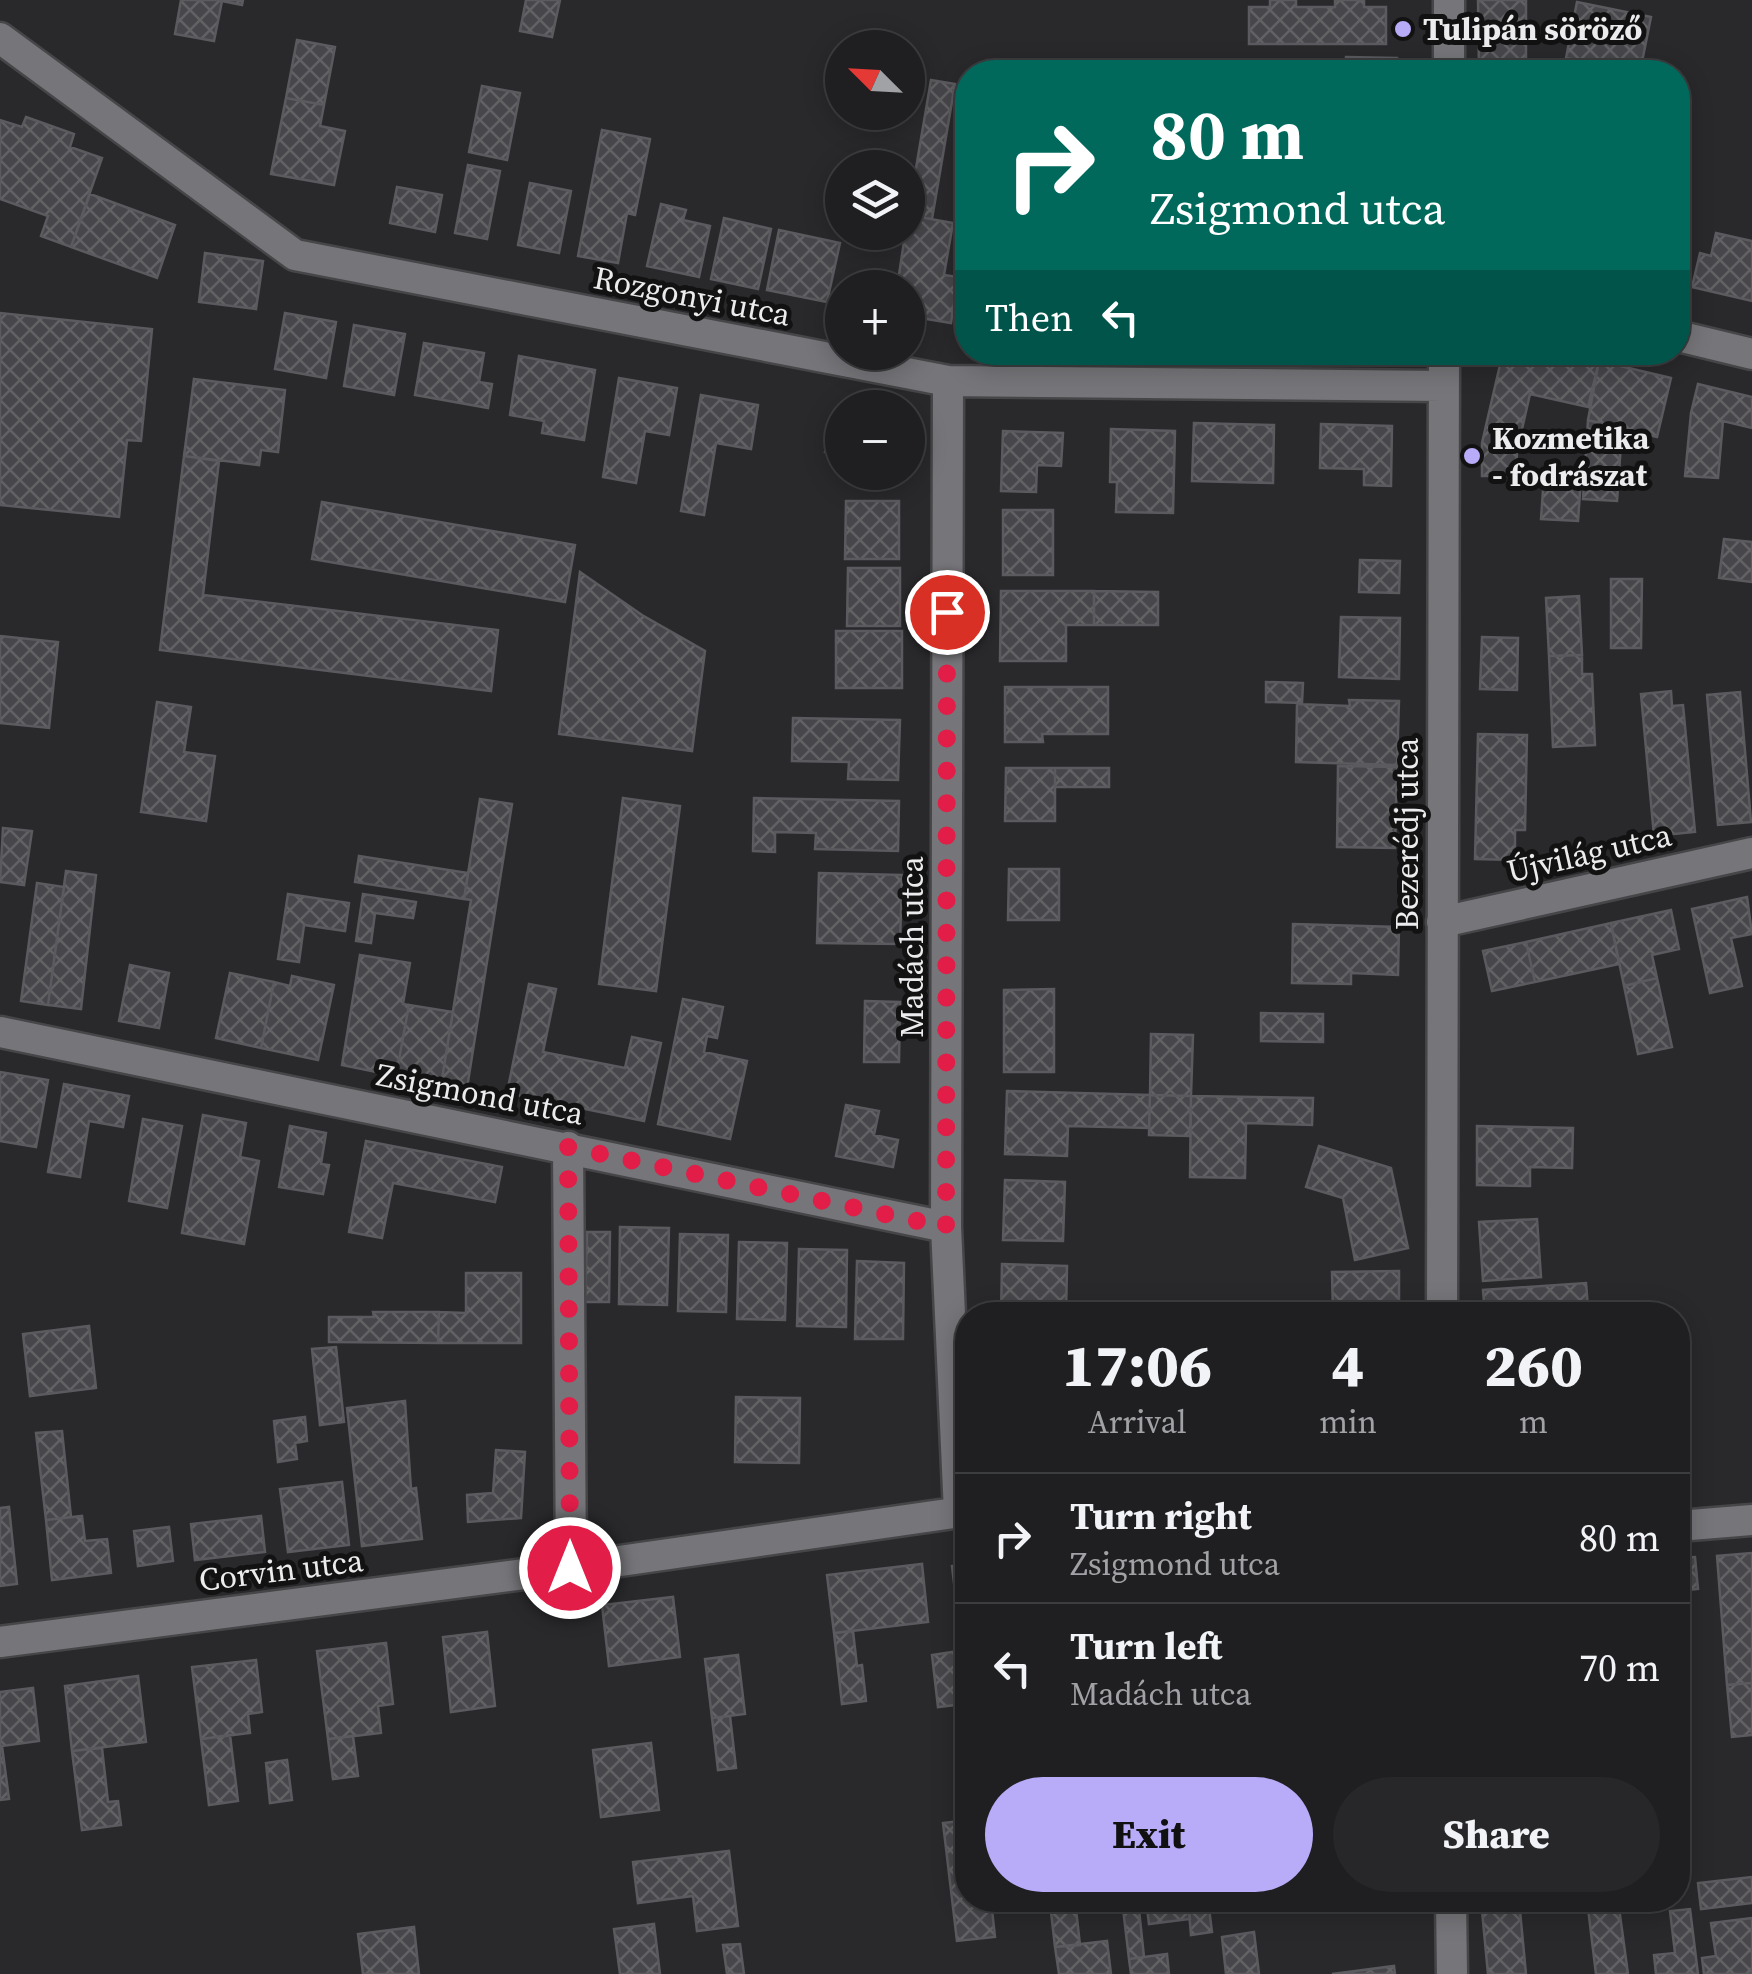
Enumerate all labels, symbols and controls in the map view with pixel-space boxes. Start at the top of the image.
place label: Tulipán söröző [1423,7,1642,51]
marker: Tulipán söröző [1392,18,1414,40]
north arrow [825,30,925,130]
map controls [825,30,925,490]
text: 80 m [1150,86,1304,182]
icon: right [985,100,1115,230]
button: layers [825,150,925,250]
text: Zsigmond utca [1150,177,1445,239]
street label: Rozgonyi utca [590,255,795,337]
button: + [825,270,925,370]
icon: left [1093,290,1148,345]
text: Then [985,292,1073,344]
button: − [825,390,925,490]
place label: Kozmetika - fodrászat [1492,416,1651,497]
marker: Kozmetika - fodrászat [1461,445,1483,467]
pin [905,570,990,655]
icon: arrive [920,585,975,640]
street label: Bezerédj utca [1385,737,1429,930]
street label: Újvilág utca [1503,813,1676,893]
street label: Madách utca [890,856,934,1038]
street label: Zsigmond utca [373,1052,588,1136]
text: 17:06 [1062,1324,1212,1406]
text: 4 [1331,1324,1365,1406]
text: 260 [1484,1324,1583,1406]
text: Arrival [1088,1400,1186,1444]
text: min [1319,1400,1377,1444]
text: m [1519,1400,1548,1444]
text: Turn right [1070,1490,1252,1542]
icon: right [985,1511,1040,1566]
text: 80 m [1579,1512,1660,1564]
position arrow [518,1516,622,1620]
street label: Corvin utca [196,1538,366,1602]
text: Zsigmond utca [1070,1542,1280,1586]
text: Turn left [1070,1620,1222,1672]
icon: left [985,1641,1040,1696]
text: 70 m [1579,1642,1660,1694]
text: Madách utca [1070,1672,1252,1716]
button: Exit [985,1777,1313,1892]
button: Share [1333,1777,1660,1892]

